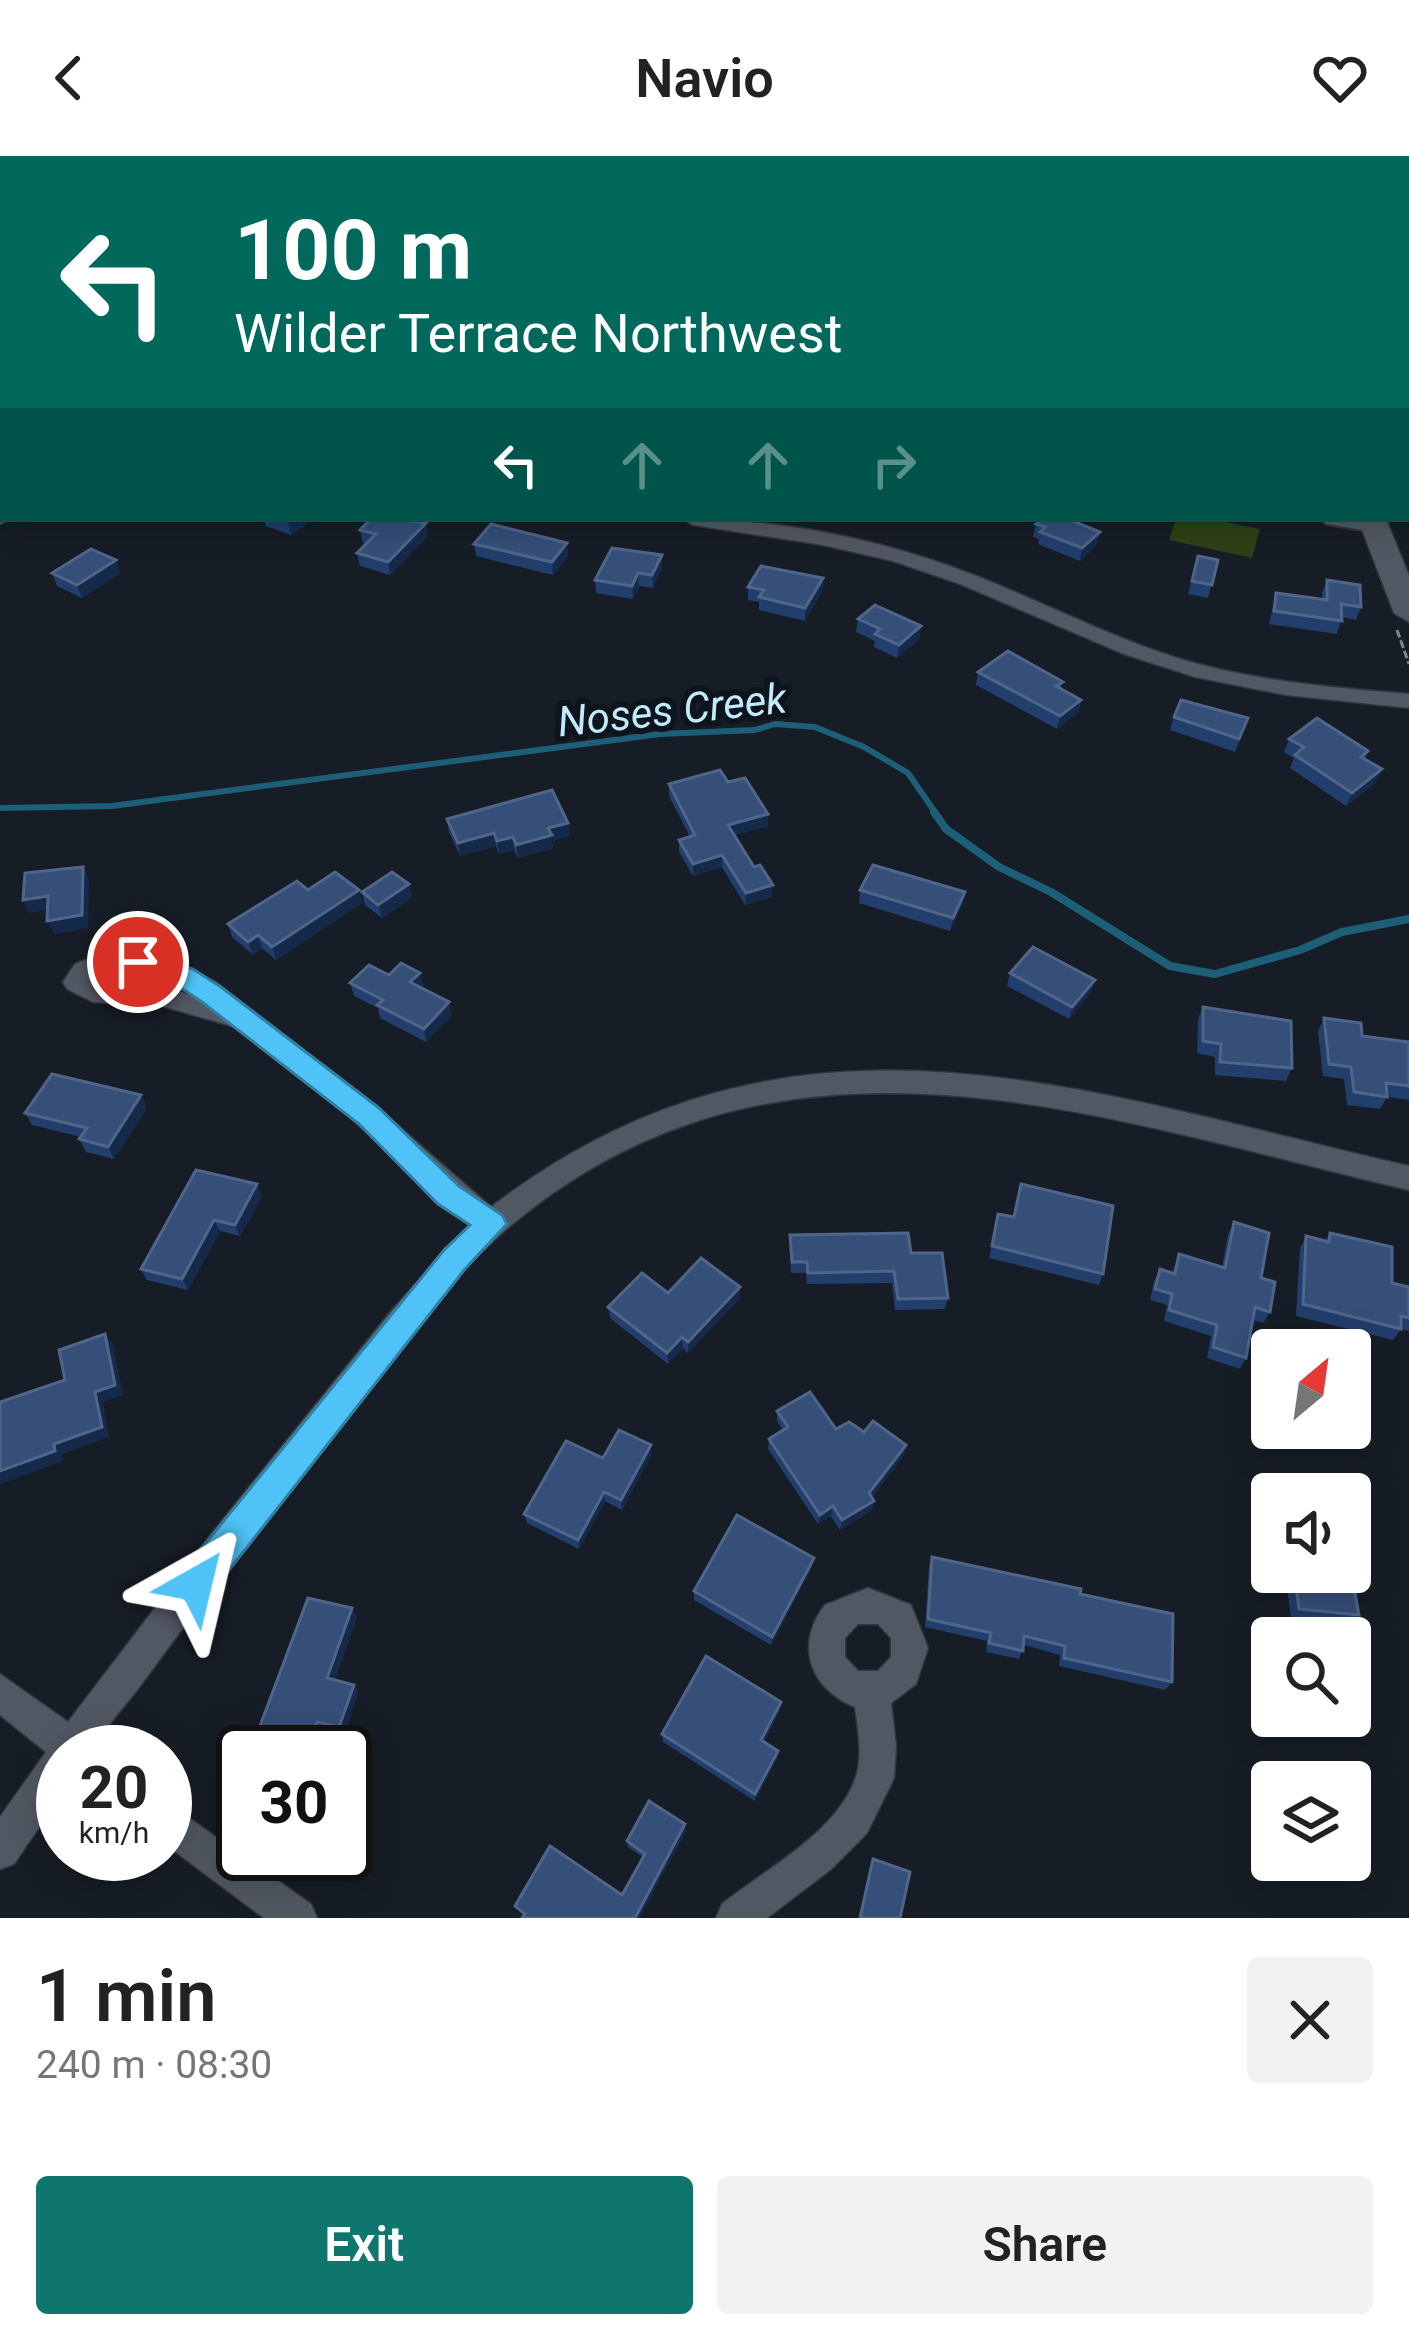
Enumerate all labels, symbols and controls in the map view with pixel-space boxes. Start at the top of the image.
icon: back [36,45,102,111]
icon: heart [1307,45,1373,111]
text: Navio [635,47,774,110]
text: 100 m [234,201,472,300]
icon: left [36,204,192,360]
text: Wilder Terrace Northwest [234,302,842,365]
icon: left [483,432,549,498]
icon: ahead [609,432,675,498]
icon: ahead [735,432,801,498]
icon: right [861,432,927,498]
water label: Noses Creek [555,673,790,746]
pin [87,911,189,1013]
icon: arrive [105,929,171,995]
north arrow [1251,1329,1371,1449]
map controls [1251,1329,1371,1881]
button: sound [1251,1473,1371,1593]
position arrow [133,1521,259,1647]
button: search [1251,1617,1371,1737]
speed limit sign: 30 [216,1725,372,1881]
text: 20 [80,1752,148,1823]
button: layers [1251,1761,1371,1881]
text: km/h [79,1815,149,1850]
text: 1 min [36,1954,217,2039]
button: close [1247,1957,1373,2083]
text: 240 m · 08:30 [36,2042,272,2088]
button: Exit [36,2176,693,2314]
button: Share [717,2176,1373,2314]

